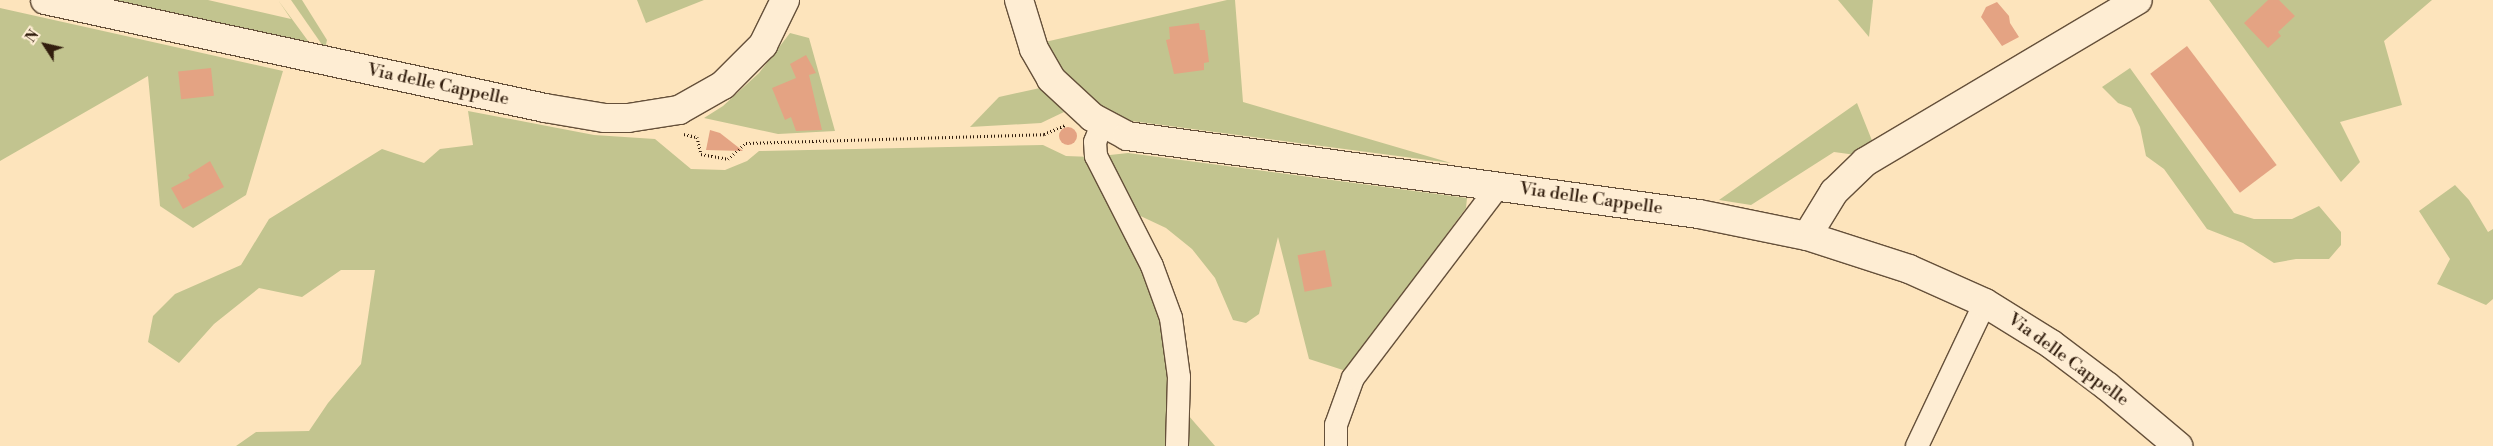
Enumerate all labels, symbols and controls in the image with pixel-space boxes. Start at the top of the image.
north arrow [20,20,70,70]
text: N [22,27,43,46]
street label: Via delle Cappelle [365,59,511,111]
street label: Via delle Cappelle [1518,178,1664,220]
street label: Via delle Cappelle [2003,309,2133,411]

